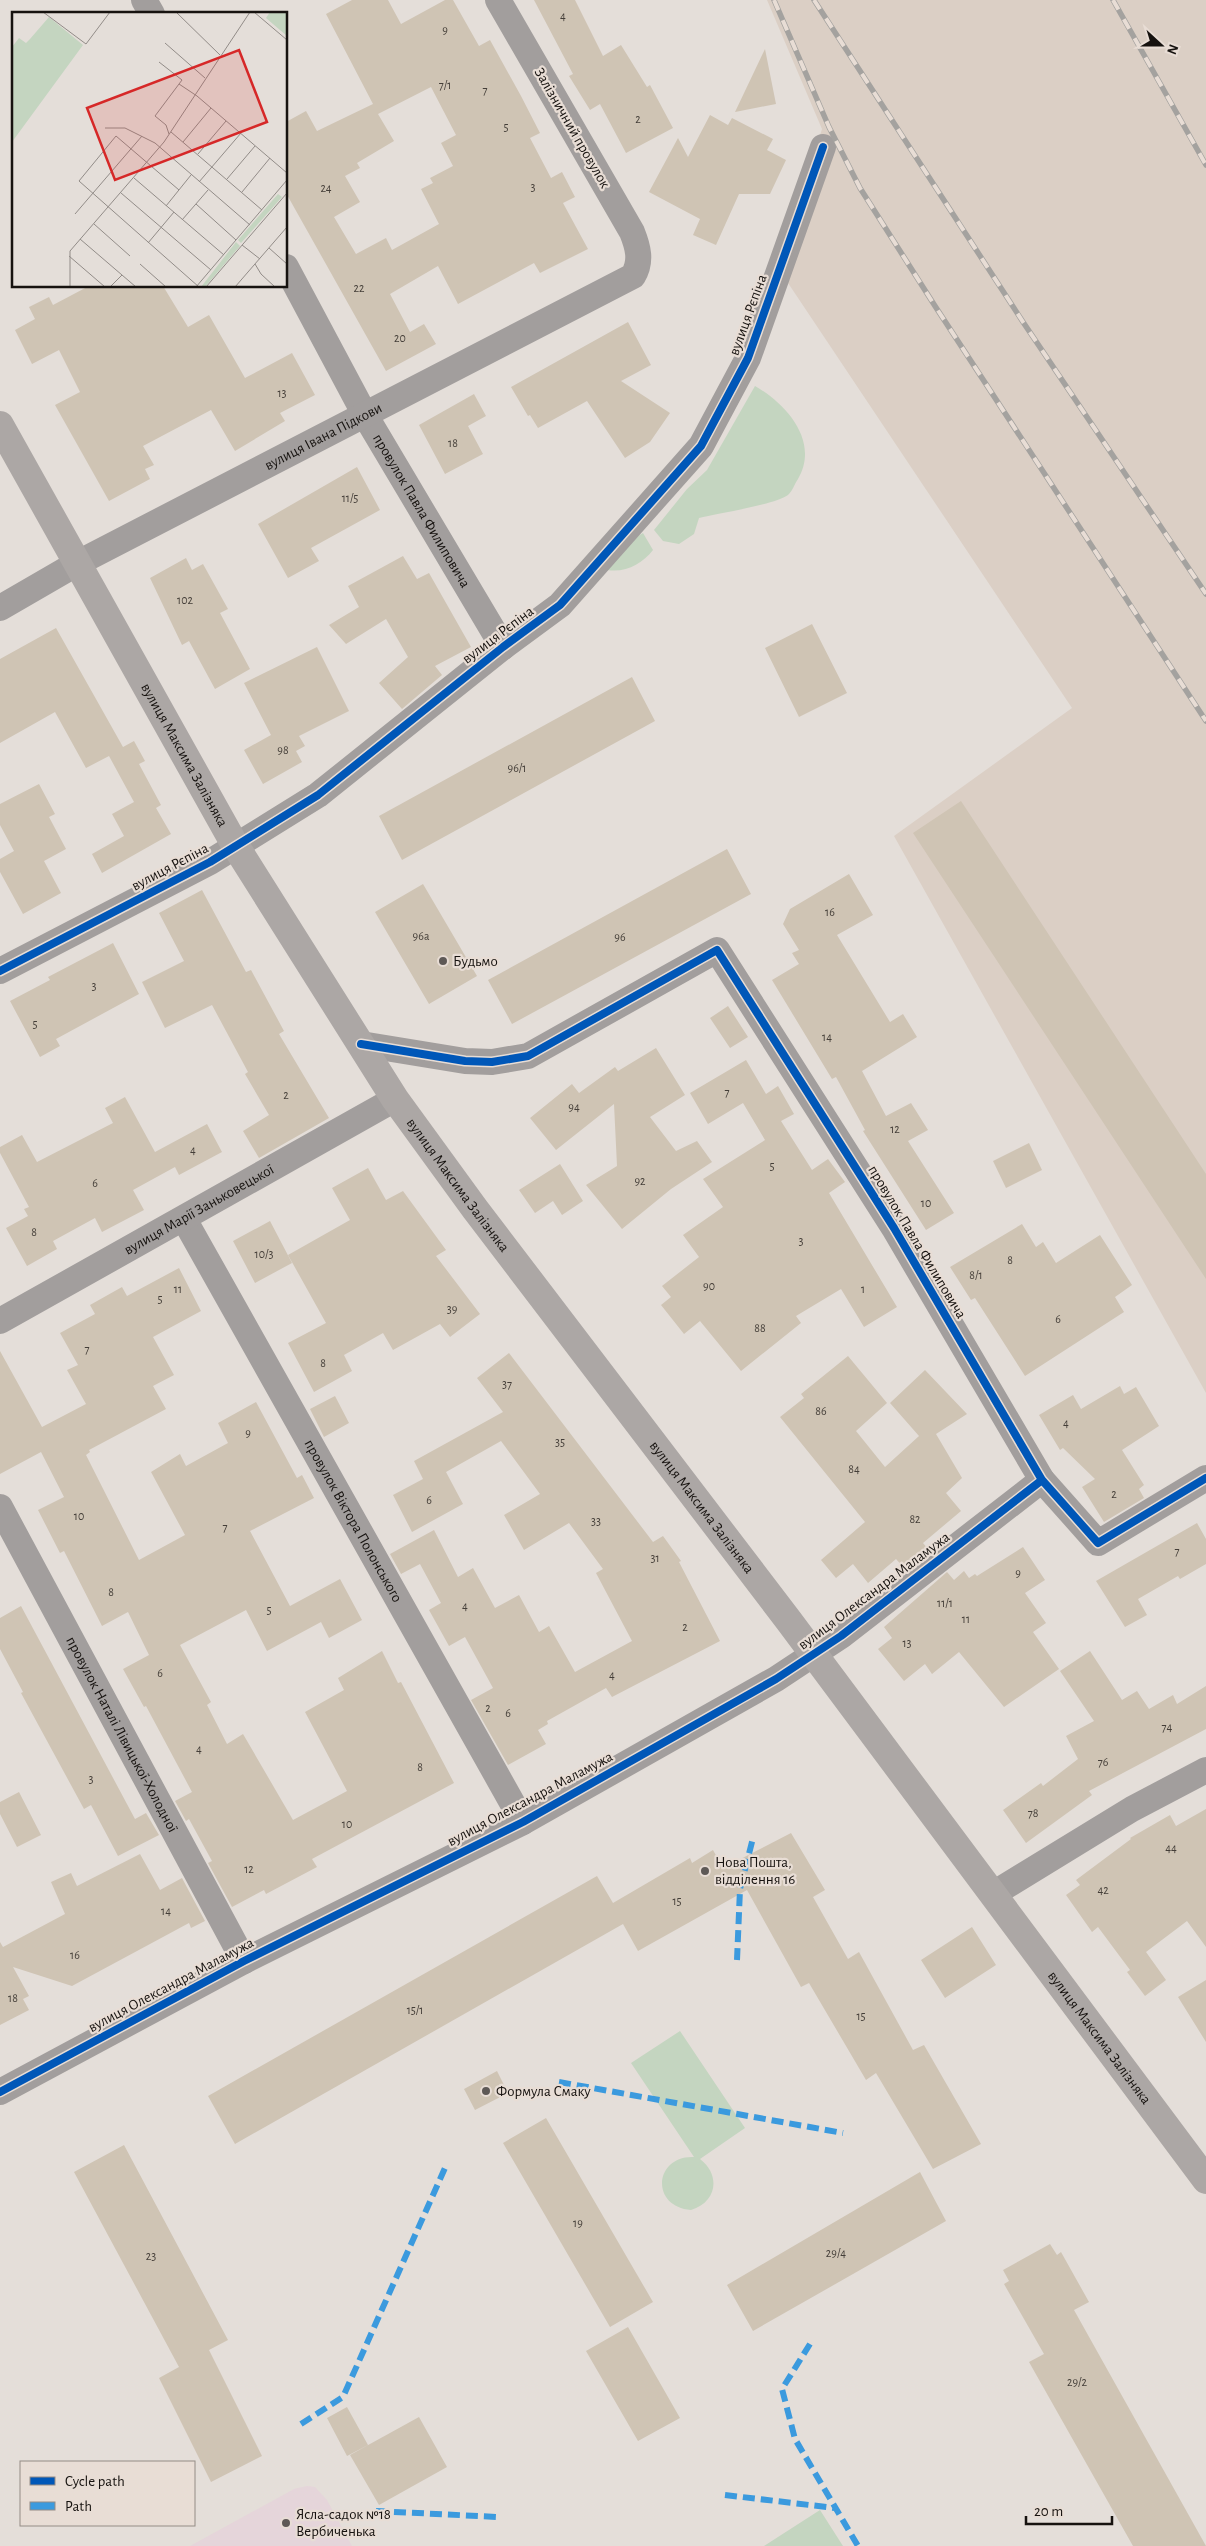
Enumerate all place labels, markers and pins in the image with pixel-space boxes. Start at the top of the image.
place label: Будьмо [453,954,498,969]
marker: Будьмо [437,955,449,967]
place label: Нова Пошта, відділення 16 [715,1855,795,1887]
marker: Нова Пошта, відділення 16 [699,1865,711,1877]
place label: Формула Смаку [496,2084,591,2099]
marker: Формула Смаку [480,2085,492,2097]
place label: Ясла-садок №18 Вербиченька [296,2507,391,2539]
marker: Ясла-садок №18 Вербиченька [280,2517,292,2529]

